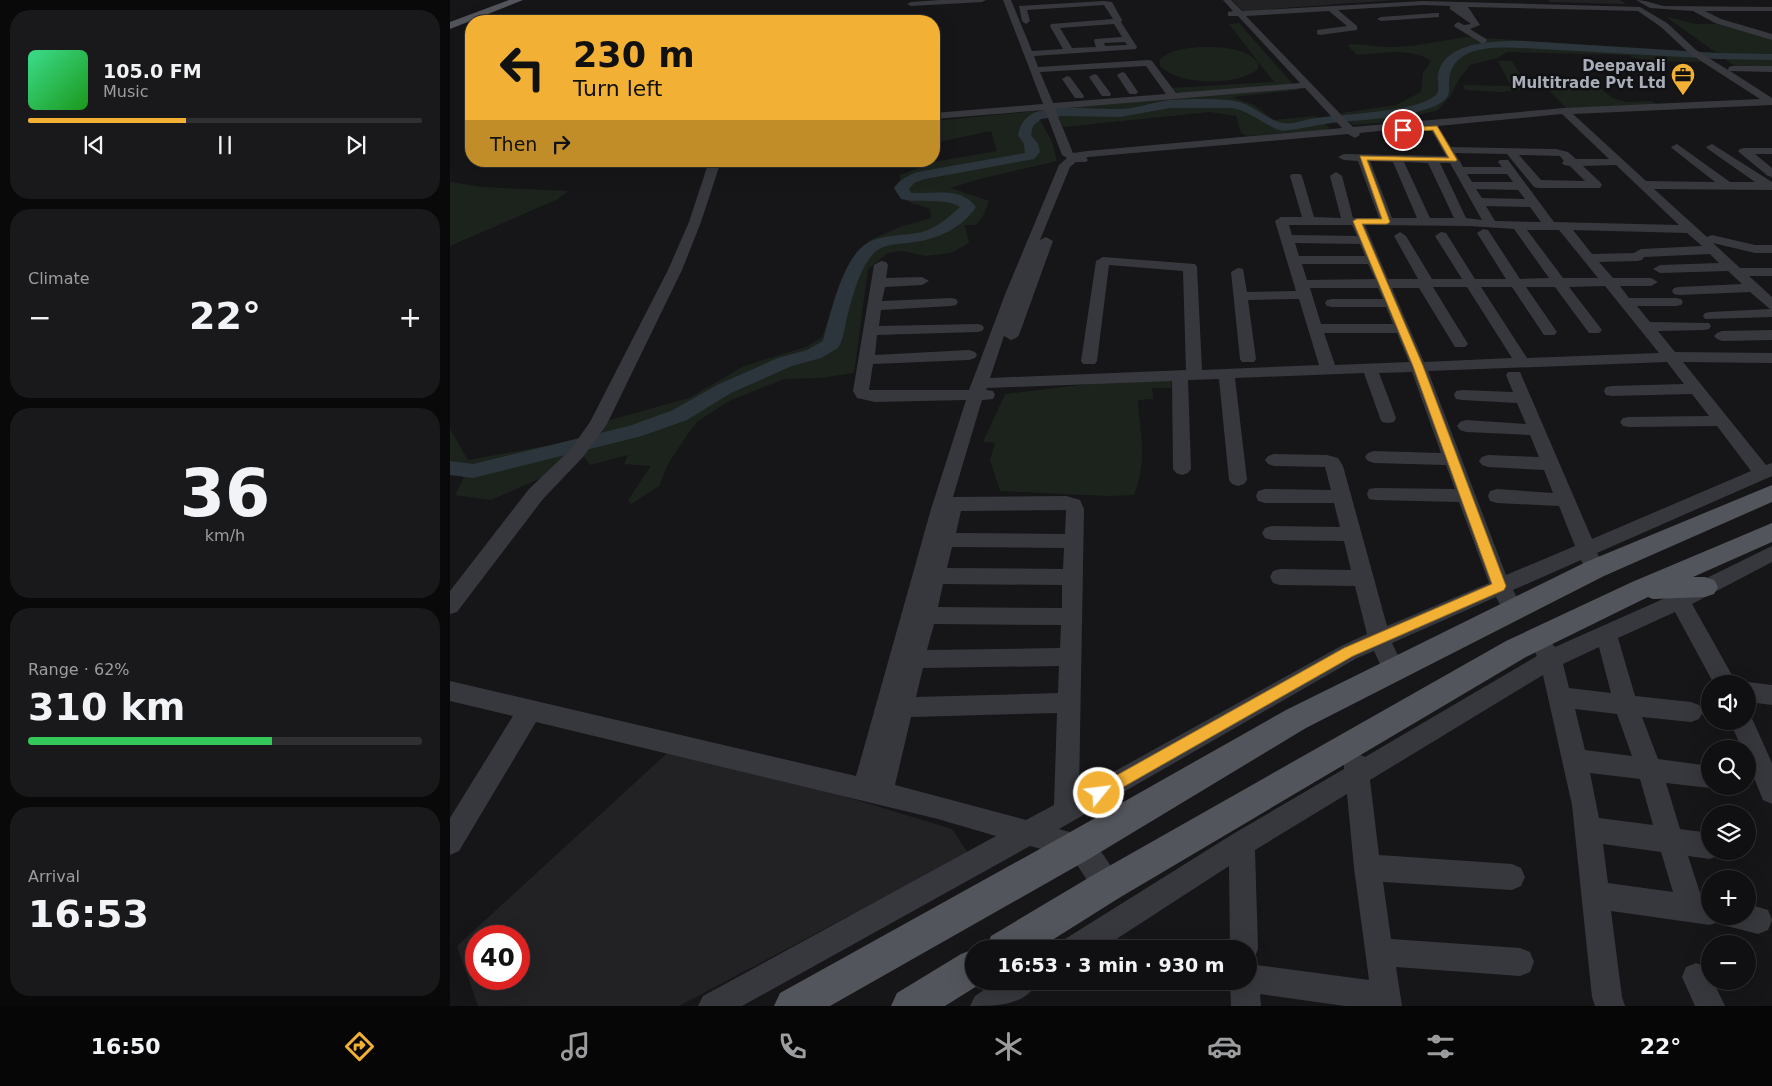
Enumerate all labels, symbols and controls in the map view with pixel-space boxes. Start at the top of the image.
icon: left [490,35,555,100]
text: 230 m [573,35,695,75]
place label: Deepavali Multitrade Pvt Ltd [1511,57,1666,92]
text: 105.0 FM [103,60,202,82]
office icon: Deepavali Multitrade Pvt Ltd [1670,62,1696,96]
text: Turn left [573,76,662,101]
text: Music [103,82,149,101]
pin [1382,109,1424,151]
icon: arrive [1389,116,1417,144]
icon: right [547,130,575,158]
icon: previous [80,131,108,159]
icon: pause [211,131,239,159]
icon: next [342,131,370,159]
text: Then [490,133,537,155]
text: Climate [28,269,90,288]
text: 22° [189,294,261,338]
text: − [28,301,51,334]
text: + [399,301,422,334]
text: 36 [180,456,270,531]
text: km/h [205,526,245,545]
text: Range · 62% [28,660,130,679]
map controls [1701,675,1756,990]
button: sound [1701,675,1756,730]
text: 310 km [28,685,185,729]
button: search [1701,740,1756,795]
position arrow [1072,766,1124,818]
button: layers [1701,805,1756,860]
text: Arrival [28,867,80,886]
button: + [1701,870,1756,925]
text: 16:53 [28,892,149,936]
speed limit sign: 40 [465,925,530,990]
button: − [1701,935,1756,990]
text: 16:53 · 3 min · 930 m [997,954,1225,976]
icon: directions [342,1029,377,1064]
icon: music [558,1029,593,1064]
icon: phone [775,1029,810,1064]
icon: climate [991,1029,1026,1064]
icon: car [1207,1029,1242,1064]
icon: filters [1423,1029,1458,1064]
text: 16:50 [91,1034,161,1059]
text: 22° [1640,1034,1681,1059]

